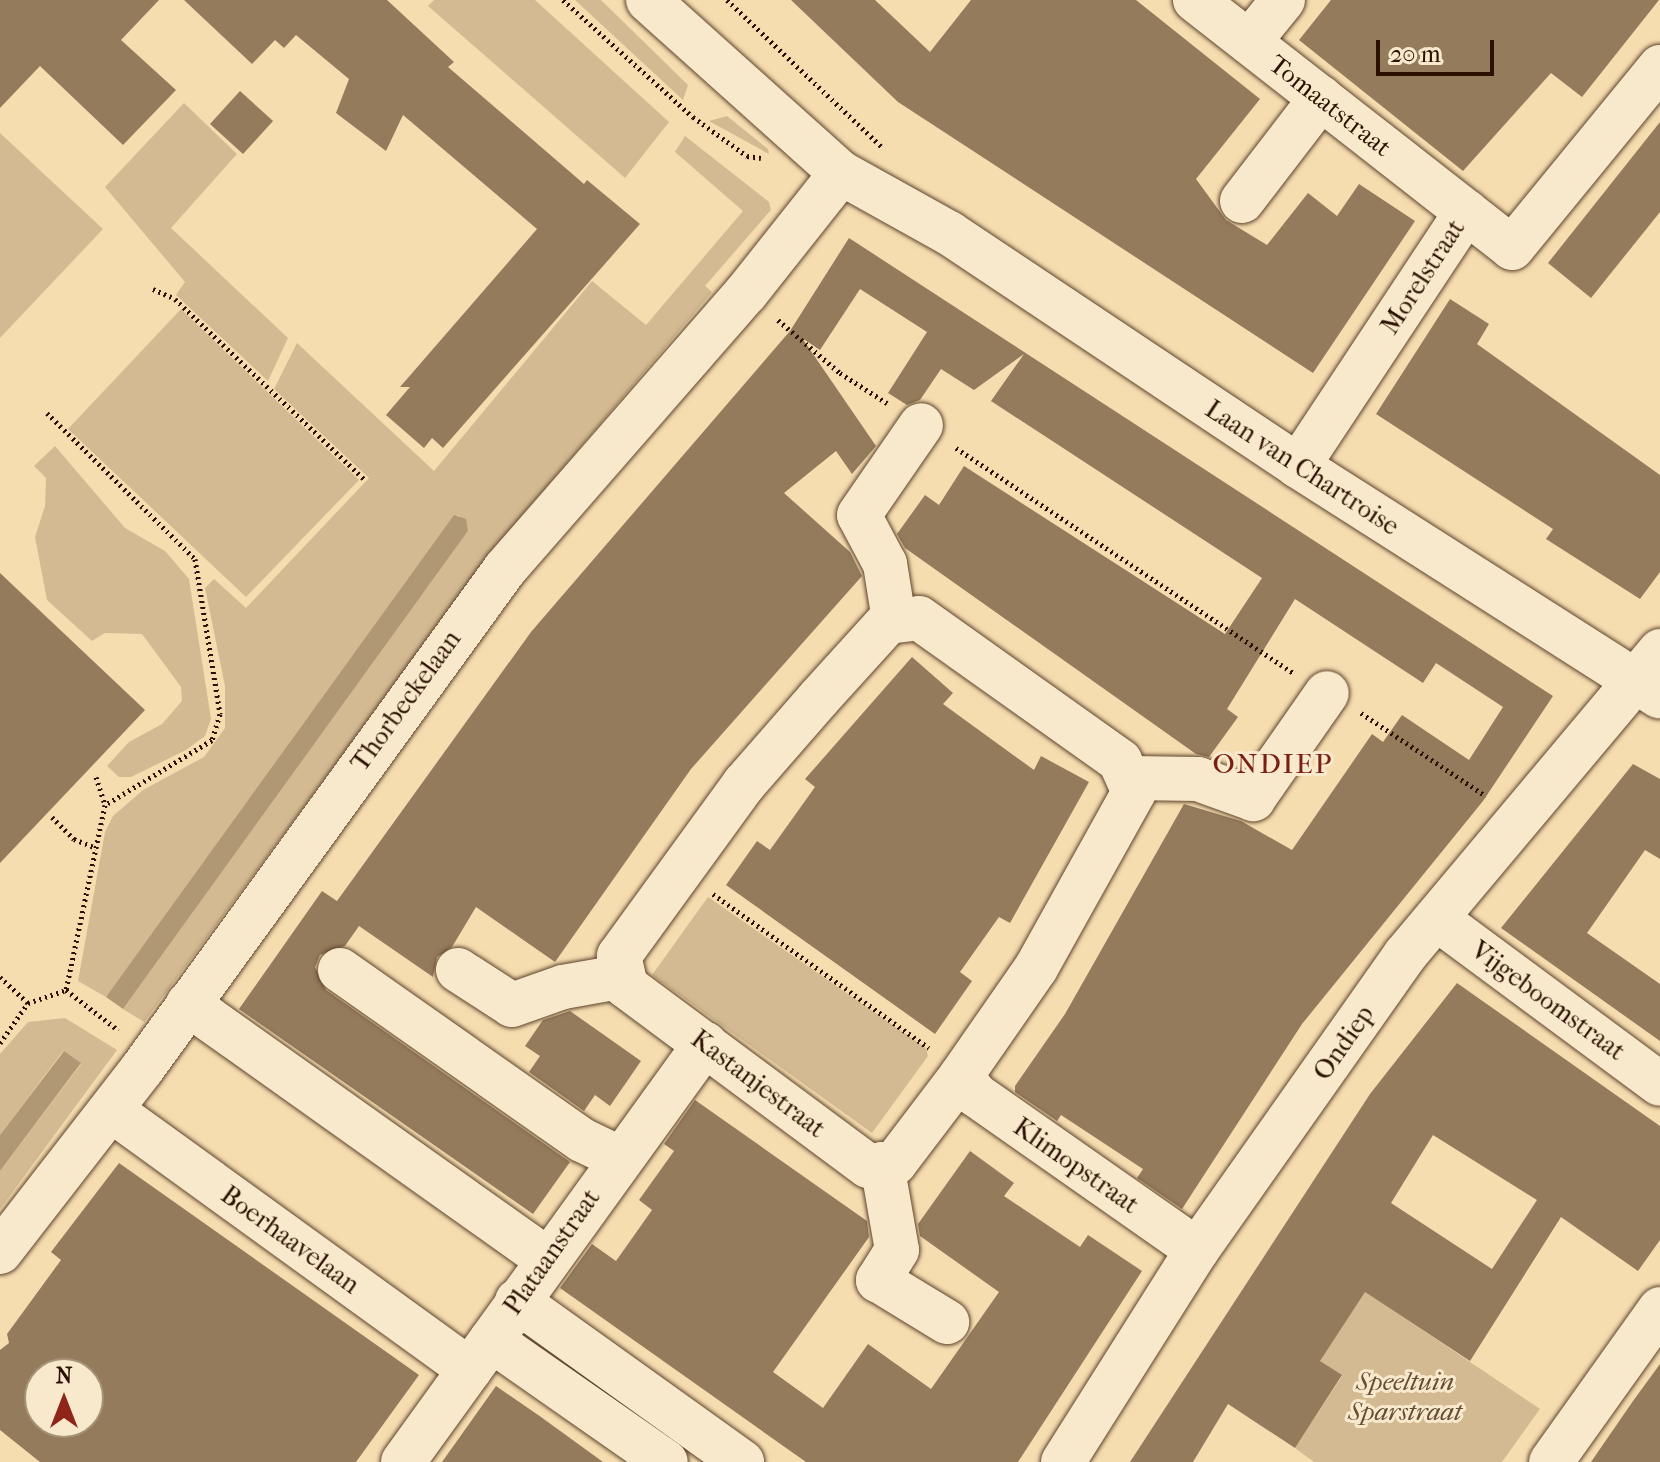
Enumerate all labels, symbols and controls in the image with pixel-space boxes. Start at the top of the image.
scale bar [1380,24,1498,74]
text: 20 m [1390,40,1441,68]
street label: Tomaatstraat [1263,49,1397,163]
street label: Morelstraat [1374,214,1472,340]
street label: Laan van Chartroise [1199,394,1405,542]
street label: Thorbeckelaan [344,624,468,778]
district label: ONDIEP [1213,747,1333,781]
street label: Vijgeboomstraat [1465,935,1631,1067]
street label: Ondiep [1307,1000,1381,1086]
street label: Kastanjestraat [685,1023,831,1145]
street label: Klimopstraat [1007,1111,1145,1221]
street label: Boerhaavelaan [215,1179,365,1301]
street label: Plataanstraat [497,1183,607,1321]
north arrow [24,1358,104,1438]
text: N [56,1363,72,1389]
park label: Speeltuin Sparstraat [1348,1366,1462,1428]

